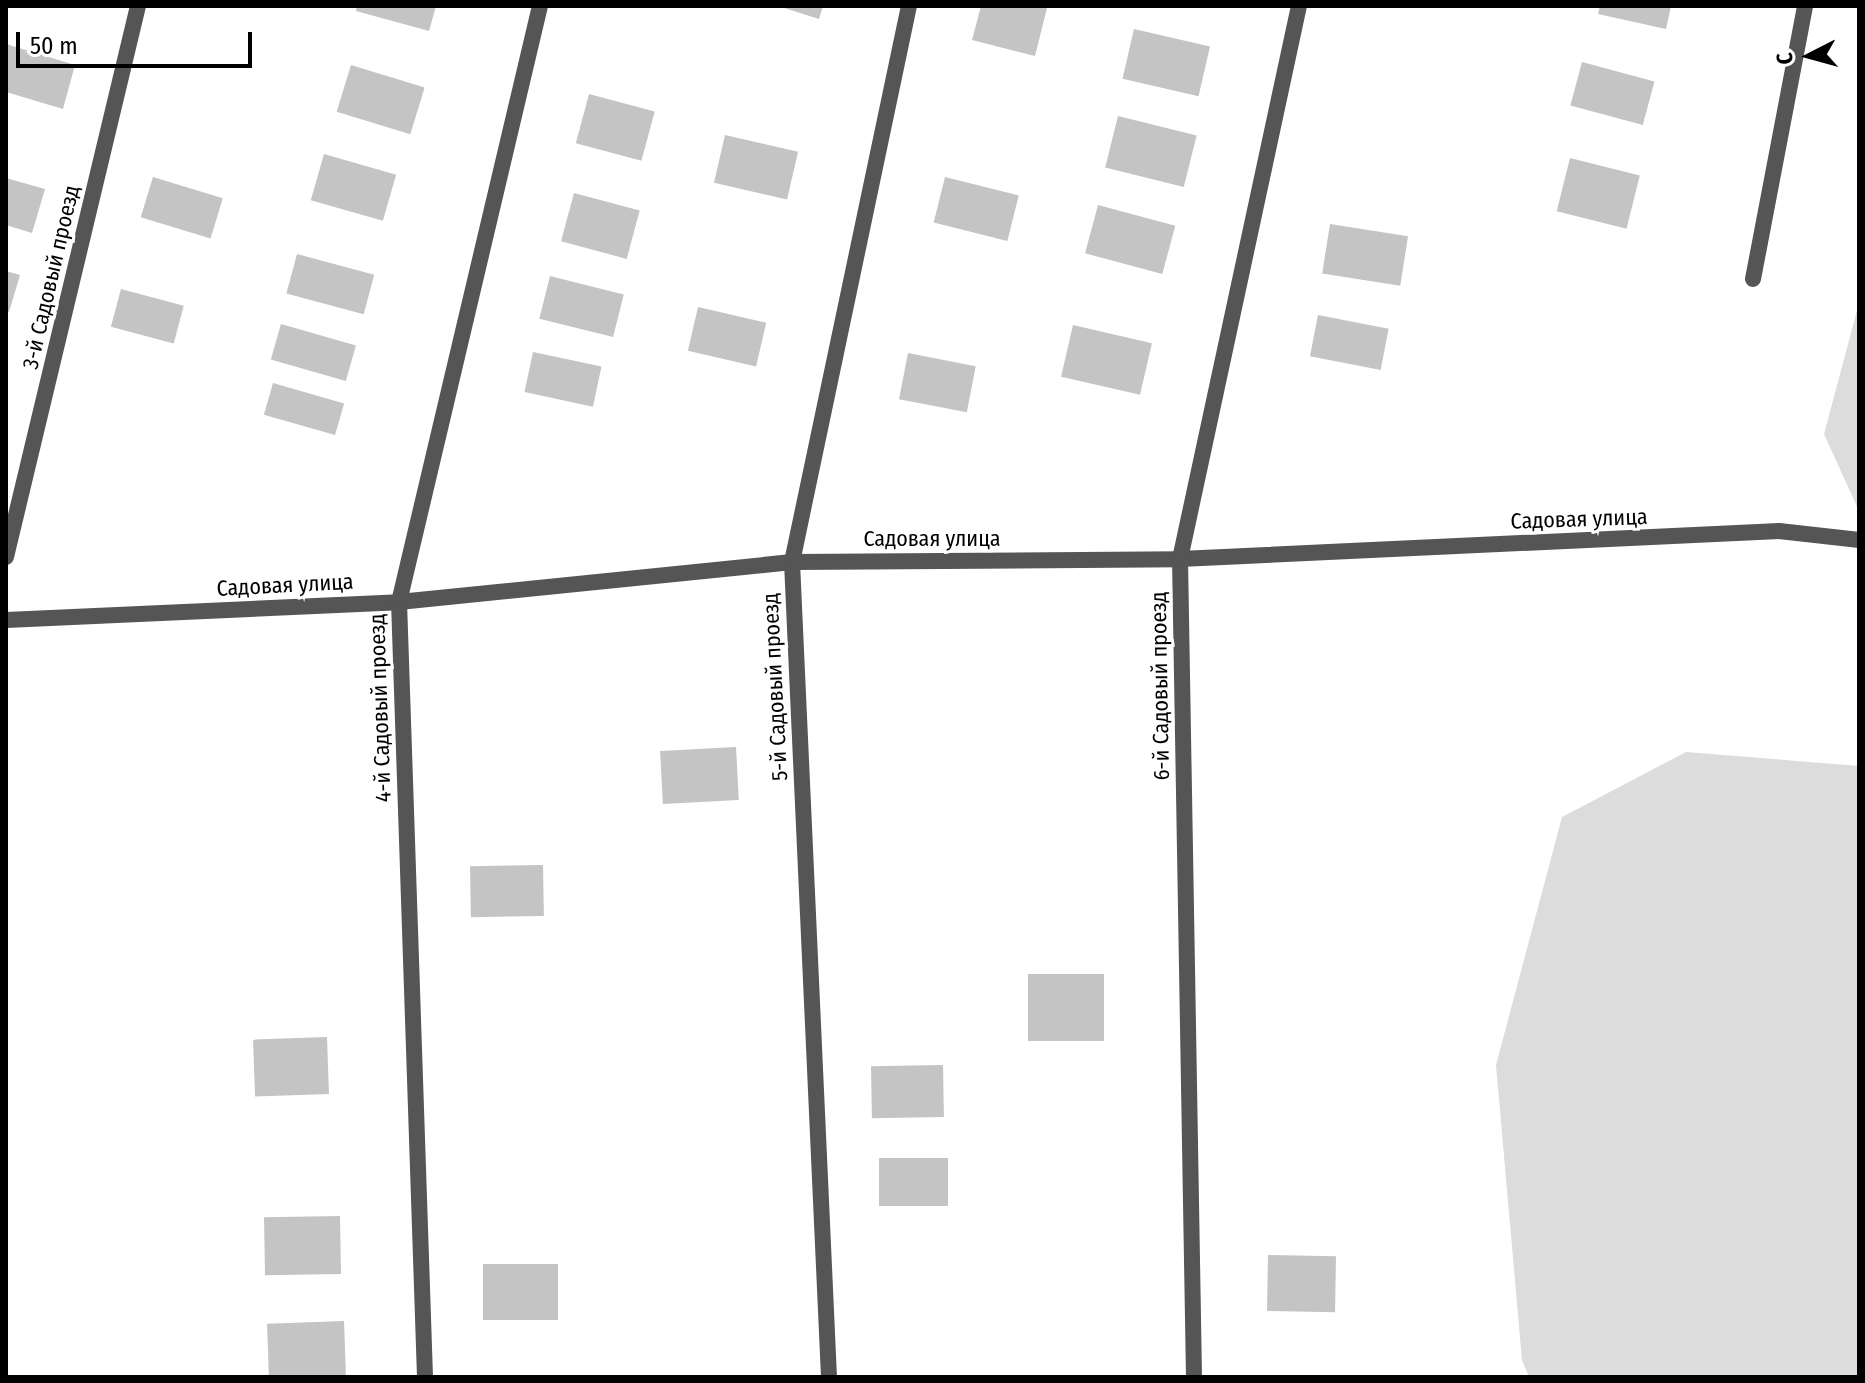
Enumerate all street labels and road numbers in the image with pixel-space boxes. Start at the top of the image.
street label: 3-й Садовый проезд [17,182,85,372]
street label: Садовая улица [1510,503,1648,535]
street label: Садовая улица [863,526,1001,552]
street label: Садовая улица [216,568,354,602]
street label: 6-й Садовый проезд [1145,591,1175,781]
street label: 5-й Садовый проезд [757,592,793,782]
street label: 4-й Садовый проезд [364,613,396,803]

